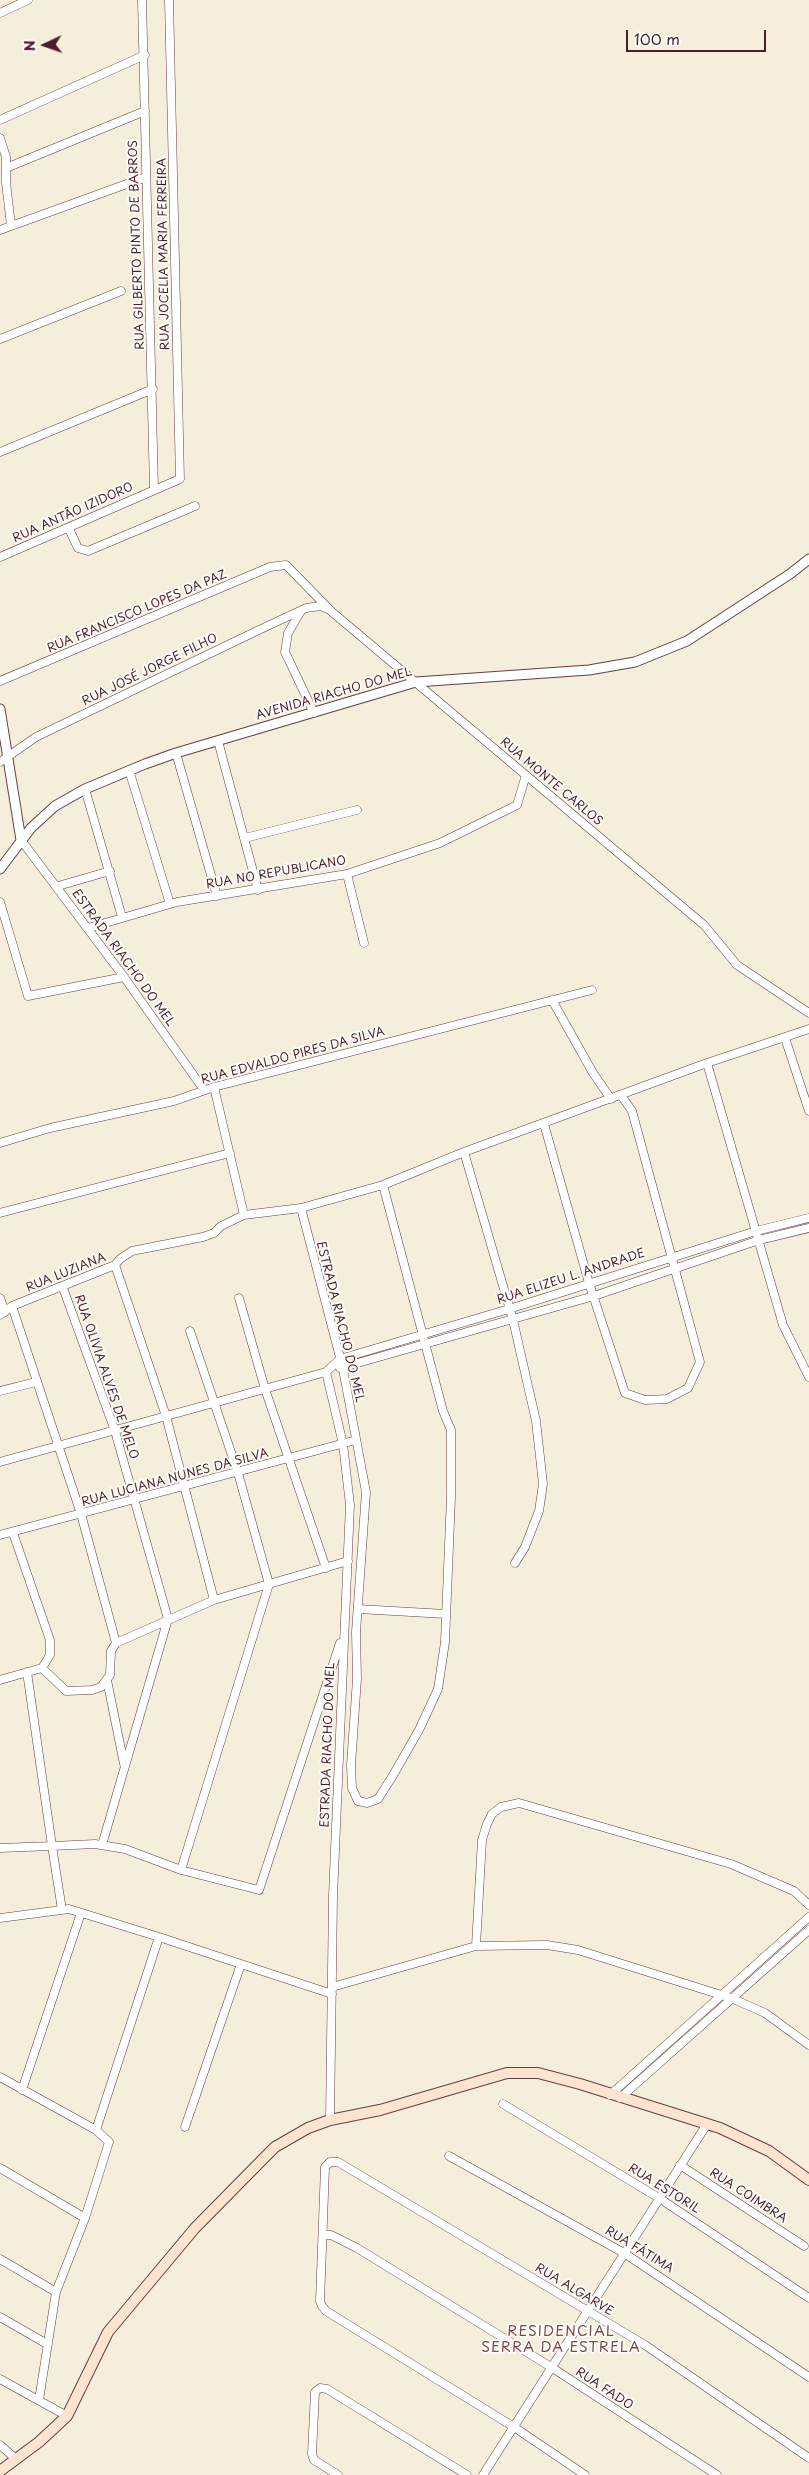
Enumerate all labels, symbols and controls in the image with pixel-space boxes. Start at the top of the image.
north arrow [20,20,70,70]
scale bar [629,20,769,52]
text: 100 m [634,27,680,50]
text: N [19,40,40,52]
street label: RUA GILBERTO PINTO DE BARROS [126,140,148,350]
street label: RUA JOCELIA MARIA FERREIRA [155,158,173,350]
street label: RUA ANTÃO IZIDORO [11,480,135,546]
street label: RUA FRANCISCO LOPES DA PAZ [45,568,229,656]
street label: RUA JOSÉ JORGE FILHO [80,631,220,709]
street label: AVENIDA RIACHO DO MEL [254,665,414,723]
street label: RUA MONTE CARLOS [497,735,605,829]
street label: RUA NO REPUBLICANO [205,854,347,892]
street label: ESTRADA RIACHO DO MEL [69,887,177,1029]
street label: RUA EDVALDO PIRES DA SILVA [200,1025,386,1087]
street label: ESTRADA RIACHO DO MEL [313,1240,367,1404]
street label: RUA ELIZEU L. ANDRADE [495,1246,647,1308]
street label: RUA LUZIANA [24,1250,108,1296]
street label: RUA OLIVIA ALVES DE MELO [71,1293,141,1461]
street label: RUA LUCIANA NUNES DA SILVA [80,1446,270,1510]
street label: ESTRADA RIACHO DO MEL [318,1662,338,1828]
street label: RUA ESTORIL [625,2161,703,2217]
street label: RUA COIMBRA [707,2166,789,2226]
street label: RUA FÁTIMA [602,2224,676,2276]
street label: RUA ALGARVE [532,2261,616,2319]
district label: RESIDENCIAL SERRA DA ESTRELA [480,2324,642,2356]
street label: RUA FADO [573,2365,635,2413]

